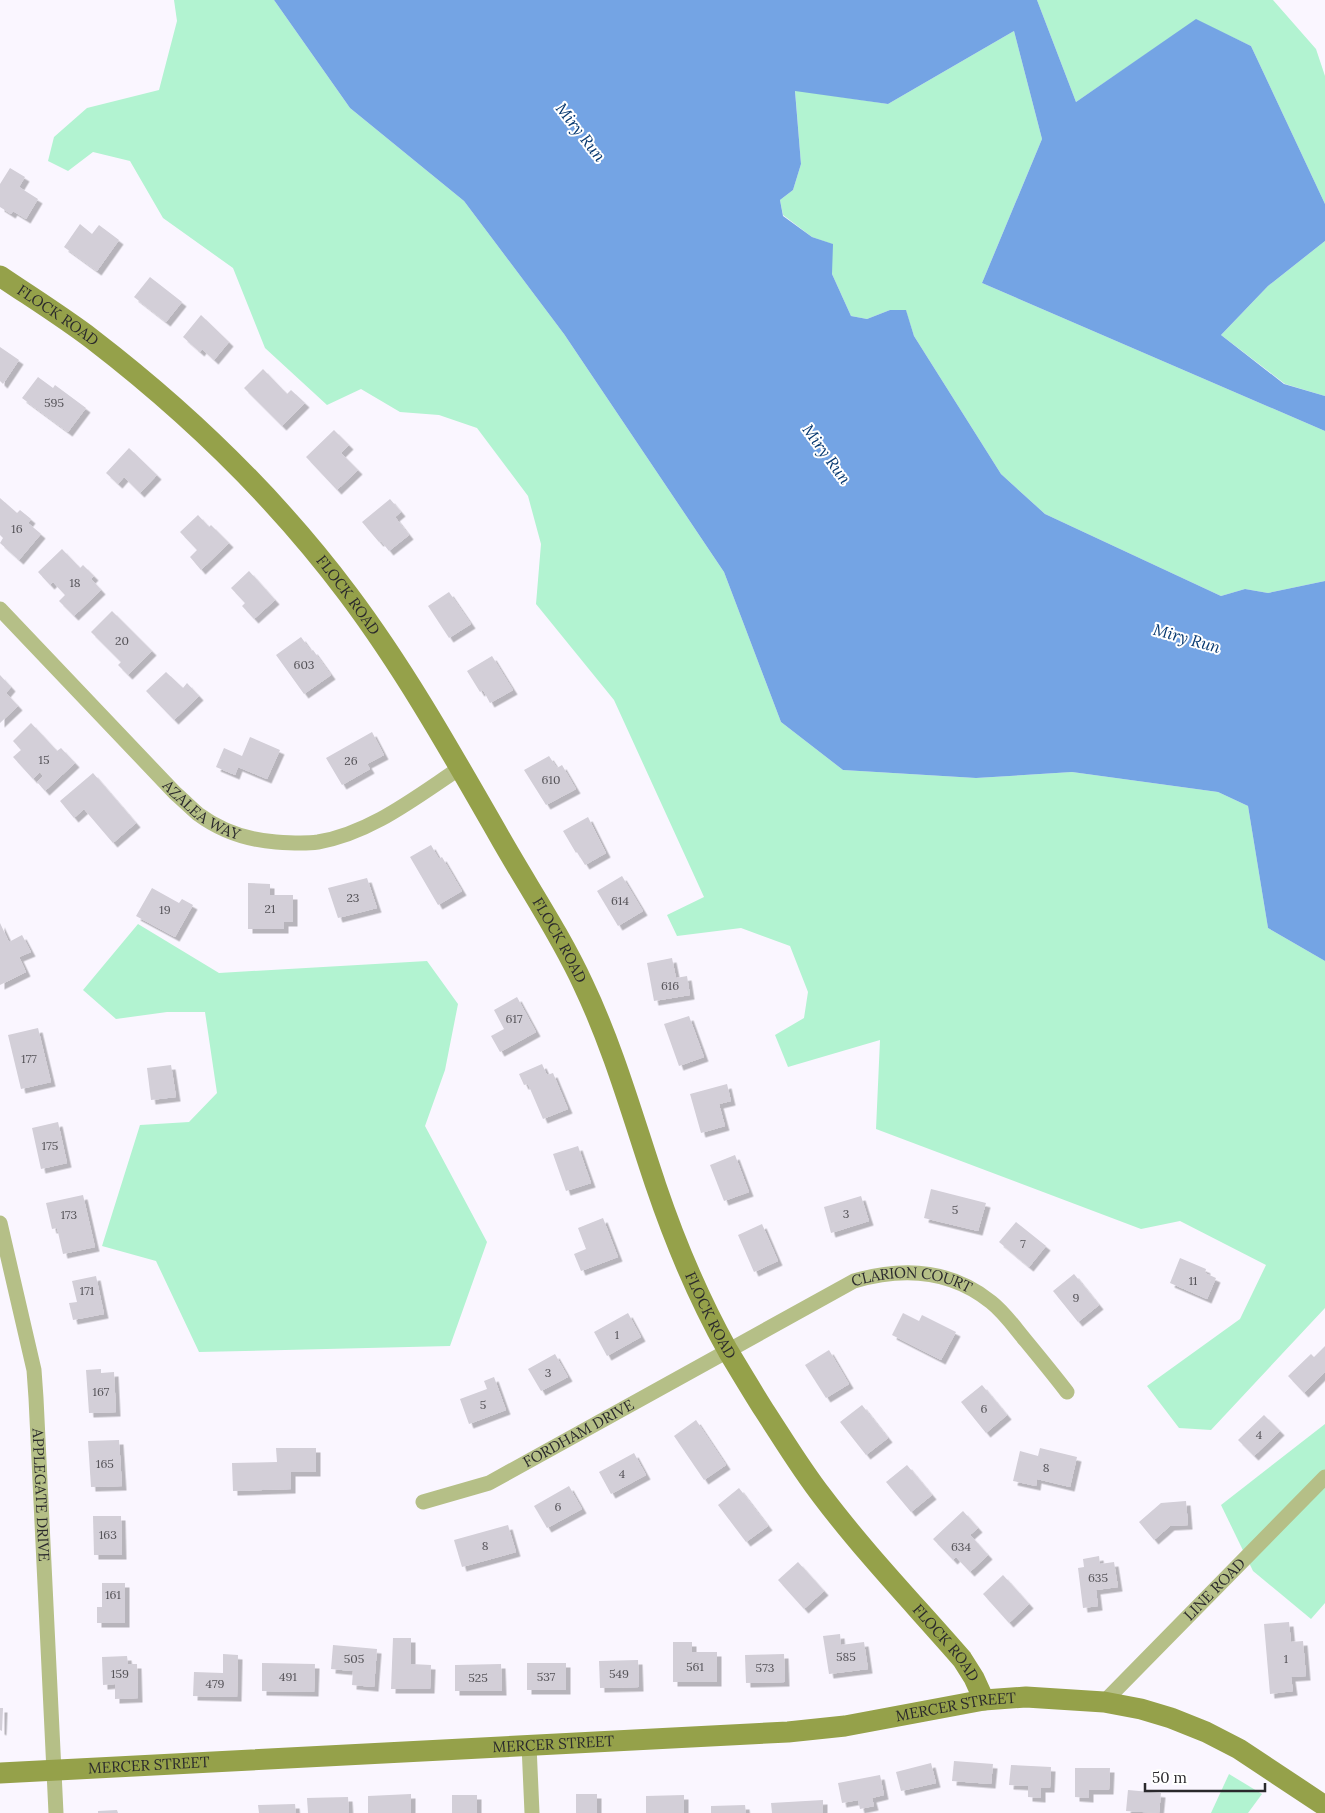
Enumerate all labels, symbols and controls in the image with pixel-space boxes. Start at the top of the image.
water label: Miry Run [552,99,610,165]
street label: FLOCK ROAD [14,280,103,350]
house number: 595 [44,395,64,410]
water label: Miry Run [799,420,855,488]
house number: 16 [11,521,23,536]
street label: FLOCK ROAD [312,551,385,639]
house number: 18 [69,575,81,590]
water label: Miry Run [1151,619,1223,657]
house number: 20 [115,633,129,648]
house number: 603 [293,657,315,672]
house number: 15 [39,752,49,767]
house number: 26 [344,753,358,768]
house number: 610 [542,772,560,787]
street label: AZALEA WAY [158,775,243,844]
house number: 23 [347,890,360,905]
house number: 614 [611,893,629,908]
street label: FLOCK ROAD [529,894,591,986]
house number: 21 [265,901,275,916]
house number: 19 [159,902,171,917]
house number: 616 [661,978,679,993]
house number: 617 [506,1011,523,1026]
house number: 177 [21,1051,37,1066]
house number: 175 [42,1138,58,1153]
house number: 5 [952,1202,958,1217]
house number: 3 [843,1206,850,1221]
house number: 173 [61,1207,78,1222]
house number: 7 [1020,1236,1026,1251]
street label: CLARION COURT [849,1263,976,1297]
street label: FLOCK ROAD [681,1269,741,1362]
house number: 11 [1189,1273,1197,1288]
house number: 171 [80,1283,94,1298]
house number: 9 [1073,1290,1080,1305]
house number: 1 [615,1327,619,1342]
house number: 3 [545,1365,552,1380]
house number: 167 [93,1384,110,1399]
street label: FORDHAM DRIVE [520,1395,637,1471]
house number: 5 [480,1397,486,1412]
house number: 6 [981,1401,988,1416]
street label: APPLEGATE DRIVE [28,1427,54,1562]
house number: 4 [1256,1427,1263,1442]
house number: 165 [96,1456,114,1471]
house number: 8 [1043,1460,1050,1475]
house number: 4 [619,1466,626,1481]
house number: 6 [555,1499,562,1514]
house number: 163 [99,1527,117,1542]
house number: 8 [482,1538,489,1553]
house number: 634 [951,1539,972,1554]
street label: LINE ROAD [1179,1554,1249,1624]
house number: 635 [1088,1570,1108,1585]
house number: 161 [105,1587,121,1602]
street label: FLOCK ROAD [909,1600,984,1685]
house number: 585 [836,1649,856,1664]
house number: 505 [344,1651,364,1666]
house number: 1 [1284,1651,1288,1666]
house number: 561 [686,1659,704,1674]
house number: 573 [756,1660,775,1675]
house number: 159 [111,1666,129,1681]
house number: 549 [609,1666,629,1681]
house number: 491 [279,1669,297,1684]
house number: 537 [537,1669,556,1684]
house number: 525 [468,1670,488,1685]
house number: 479 [206,1676,225,1691]
street label: MERCER STREET [894,1688,1017,1725]
street label: MERCER STREET [492,1731,615,1756]
street label: MERCER STREET [88,1752,210,1777]
scale bar [1145,1760,1265,1792]
text: 50 m [1152,1768,1187,1787]

